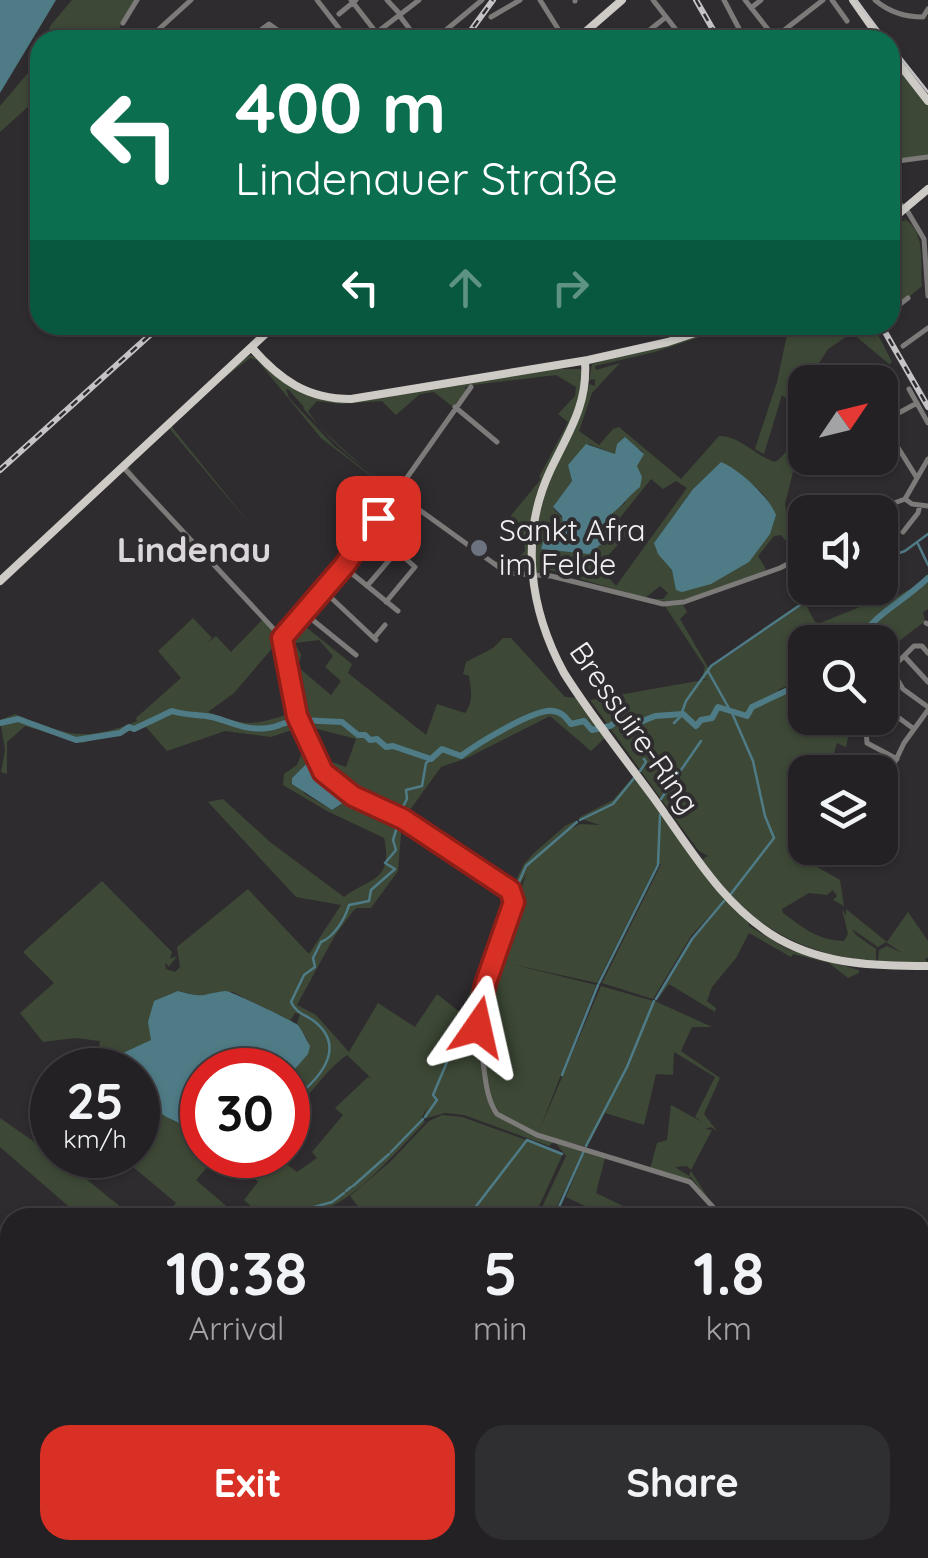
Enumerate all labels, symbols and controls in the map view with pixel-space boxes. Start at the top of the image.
text: 400 m [235,63,446,151]
icon: left [70,70,200,200]
text: Lindenauer Straße [235,150,618,206]
icon: left [333,260,388,315]
icon: ahead [438,260,493,315]
icon: right [543,260,598,315]
north arrow [788,365,898,475]
map controls [788,365,898,865]
pin [336,476,421,561]
icon: arrive [351,491,406,546]
button: sound [788,495,898,605]
place label: Sankt Afra im Felde [499,511,645,583]
district label: Lindenau [117,527,271,571]
marker: Sankt Afra im Felde [468,537,490,559]
button: search [788,625,898,735]
street label: Bressuire-Ring [562,634,708,821]
button: layers [788,755,898,865]
position arrow [426,975,530,1079]
speed limit sign: 30 [180,1048,310,1178]
text: 25 [66,1069,124,1132]
text: km/h [63,1123,127,1154]
text: 10:38 [166,1235,307,1310]
text: 5 [483,1235,518,1310]
text: 1.8 [693,1235,764,1310]
text: Arrival [189,1308,284,1348]
text: min [473,1308,528,1348]
text: km [706,1308,752,1348]
button: Exit [40,1425,455,1540]
button: Share [475,1425,890,1540]

